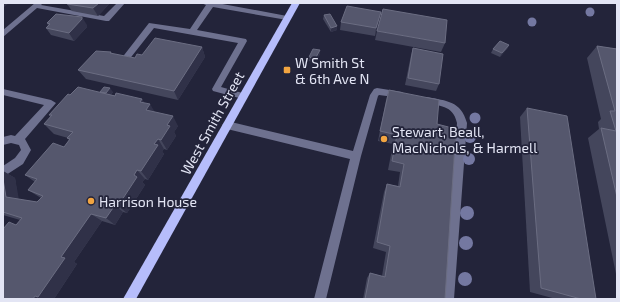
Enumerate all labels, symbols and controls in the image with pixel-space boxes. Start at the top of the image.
place label: W Smith St & 6th Ave N [295,54,369,87]
marker: W Smith St & 6th Ave N [282,65,292,75]
street label: West Smith Street [177,68,247,178]
place label: Stewart, Beall, MacNichols, & Harmell [392,123,538,156]
marker: Stewart, Beall, MacNichols, & Harmell [379,134,389,144]
place label: Harrison House [99,193,197,210]
marker: Harrison House [86,196,96,206]

